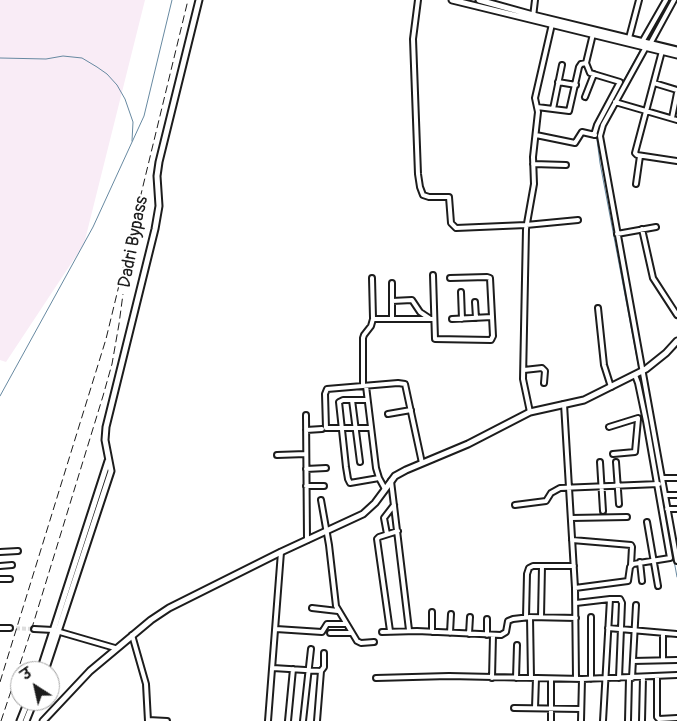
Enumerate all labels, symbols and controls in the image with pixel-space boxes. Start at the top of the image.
street label: Dadri Bypass [115,194,153,290]
north arrow [10,661,60,711]
text: उ [18,664,35,684]

